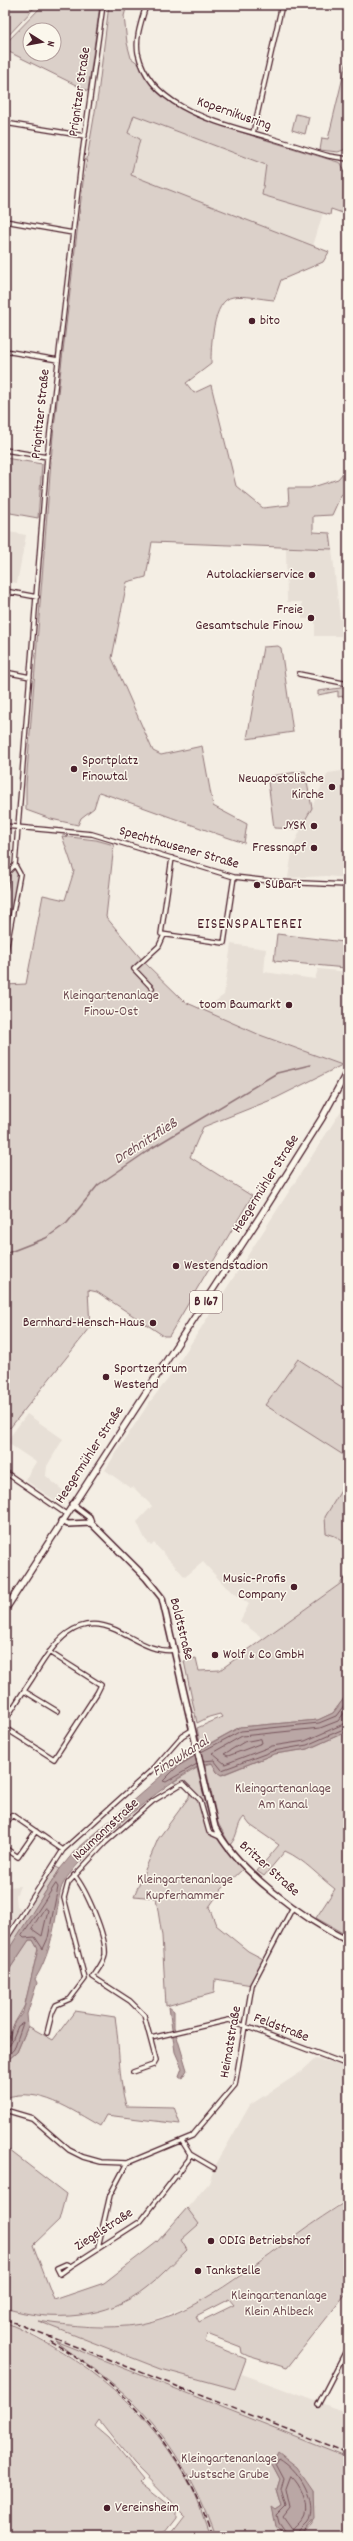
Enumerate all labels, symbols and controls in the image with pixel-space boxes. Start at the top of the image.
north arrow [22,22,62,62]
text: N [41,39,58,48]
street label: Prignitzer Straße [64,46,96,138]
street label: Kopernikusring [194,92,274,136]
place label: bito [260,311,280,331]
marker: bito [247,316,257,326]
street label: Prignitzer Straße [26,368,56,460]
place label: Autolackierservice [206,565,304,585]
marker: Autolackierservice [307,570,317,580]
place label: Freie Gesamtschule Finow [195,600,303,636]
marker: Freie Gesamtschule Finow [306,613,316,623]
place label: Sportplatz Finowtal [82,751,139,787]
marker: Sportplatz Finowtal [69,764,79,774]
place label: Neuapostolische Kirche [238,769,324,805]
marker: Neuapostolische Kirche [327,782,337,792]
place label: JYSK [283,816,307,836]
street label: Spechthausener Straße [117,821,241,875]
marker: JYSK [309,821,319,831]
place label: Fressnapf [252,838,307,858]
marker: Fressnapf [309,843,319,853]
place label: SUBart [265,875,301,895]
marker: SUBart [252,880,262,890]
district label: EISENSPALTEREI [197,914,303,936]
park label: Kleingartenanlage Finow-Ost [63,986,159,1022]
place label: toom Baumarkt [199,995,281,1015]
marker: toom Baumarkt [284,1000,294,1010]
water label: Drehnitzfließ [110,1113,183,1171]
street label: Heegermühler Straße [228,1131,304,1237]
place label: Westendstadion [184,1256,268,1276]
marker: Westendstadion [171,1261,181,1271]
road number: B 167 [190,1291,222,1313]
place label: Bernhard-Hensch-Haus [23,1313,145,1333]
marker: Bernhard-Hensch-Haus [148,1318,158,1328]
place label: Sportzentrum Westend [114,1359,187,1395]
marker: Sportzentrum Westend [101,1372,111,1382]
street label: Heegermühler Straße [51,1402,129,1508]
place label: Music-Profis Company [223,1569,286,1605]
marker: Music-Profis Company [289,1582,299,1592]
street label: Boldtstraße [164,1596,198,1662]
place label: Wolf & Co GmbH [223,1645,304,1665]
marker: Wolf & Co GmbH [210,1650,220,1660]
water label: Finowkanal [148,1730,215,1783]
park label: Kleingartenanlage Am Kanal [235,1779,331,1815]
street label: Naumannstraße [68,1794,144,1866]
street label: Britzer Straße [234,1836,304,1902]
park label: Kleingartenanlage Kupferhammer [137,1870,233,1906]
street label: Heimatstraße [215,2004,247,2080]
street label: Feldstraße [250,2008,312,2048]
street label: Ziegelstraße [71,2204,137,2256]
place label: ODIG Betriebshof [219,2231,311,2251]
marker: ODIG Betriebshof [206,2236,216,2246]
place label: Tankstelle [206,2261,260,2281]
marker: Tankstelle [193,2266,203,2276]
park label: Kleingartenanlage Klein Ahlbeck [231,2286,327,2322]
park label: Kleingartenanlage Justsche Grube [181,2449,277,2485]
place label: Vereinsheim [115,2498,179,2518]
marker: Vereinsheim [102,2503,112,2513]

